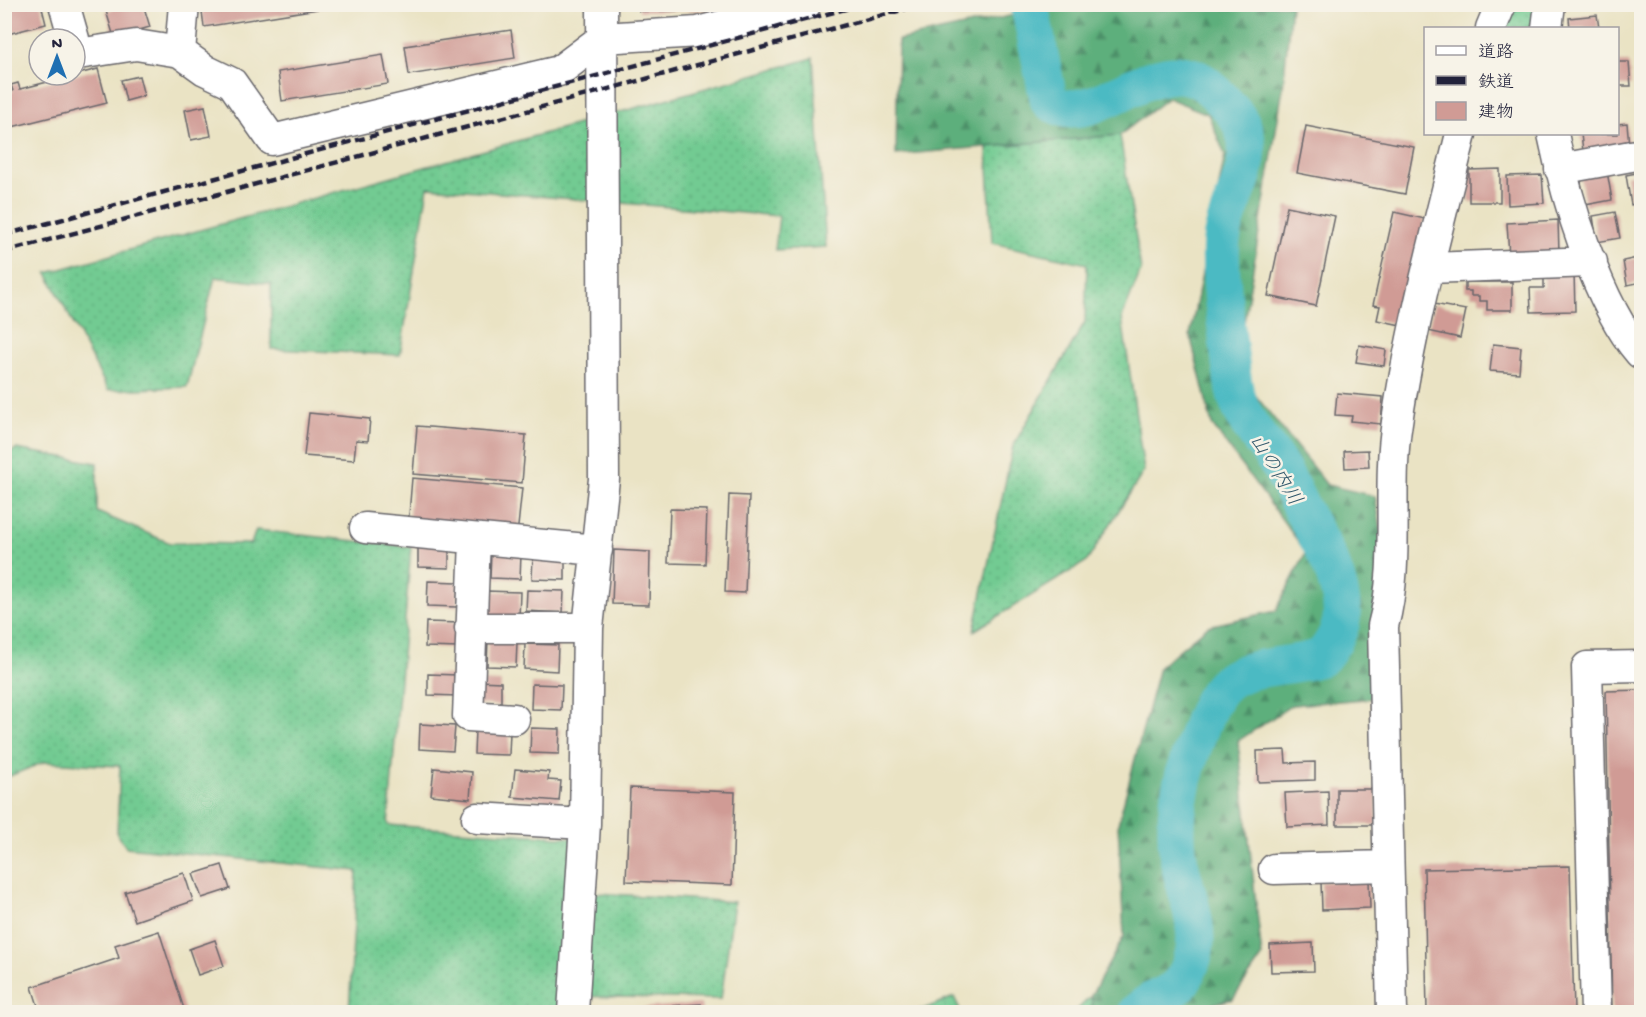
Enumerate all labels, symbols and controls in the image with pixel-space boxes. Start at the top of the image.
north arrow [27,27,87,87]
legend [1424,27,1619,135]
text: N [52,36,63,55]
text: 道路 [1478,42,1514,64]
text: 鉄道 [1478,72,1514,94]
text: 建物 [1478,102,1514,124]
water label: 山の内川 [1243,430,1306,511]

